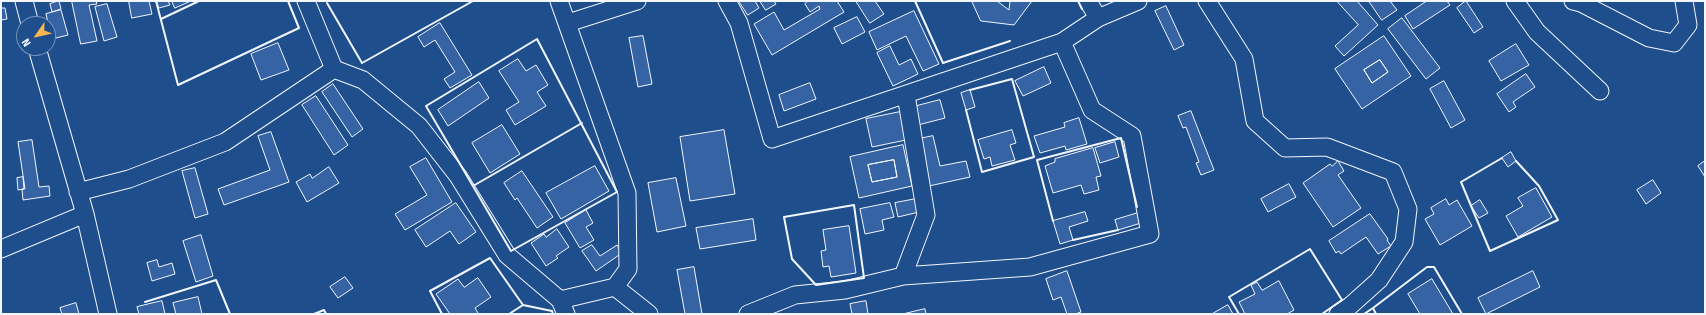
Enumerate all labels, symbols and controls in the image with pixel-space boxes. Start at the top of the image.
north arrow [16,16,56,56]
text: N [19,36,34,49]

